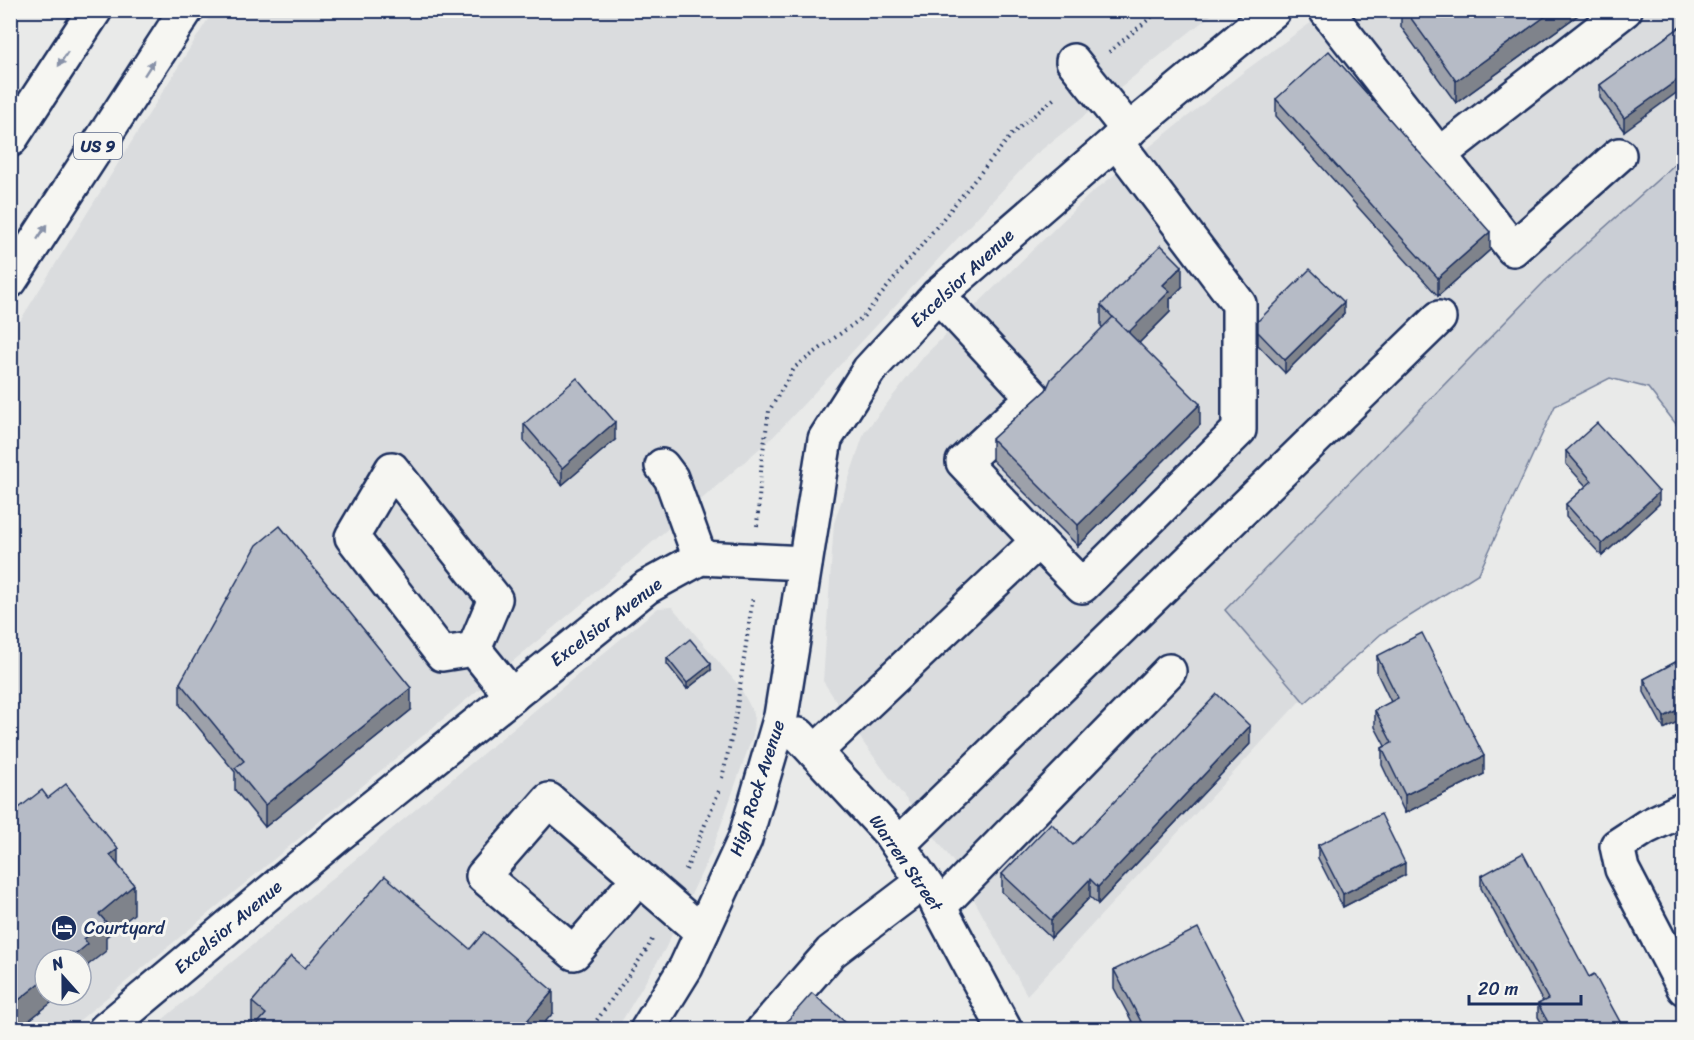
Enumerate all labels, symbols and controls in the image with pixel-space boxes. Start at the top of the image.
one-way arrow [58,51,69,68]
one-way arrow [143,60,154,76]
road number: US 9 [74,133,122,159]
street label: Excelsior Avenue [902,220,1022,335]
one-way arrow [37,223,48,240]
street label: Excelsior Avenue [543,569,669,675]
street label: High Rock Avenue [720,716,794,860]
street label: Warren Street [860,807,952,919]
street label: Excelsior Avenue [166,871,290,982]
place label: Courtyard [84,912,166,944]
hotel icon: Courtyard [49,913,79,943]
north arrow [33,947,93,1007]
text: N [46,948,69,979]
scale bar [1469,968,1582,1006]
text: 20 m [1478,973,1518,1005]

